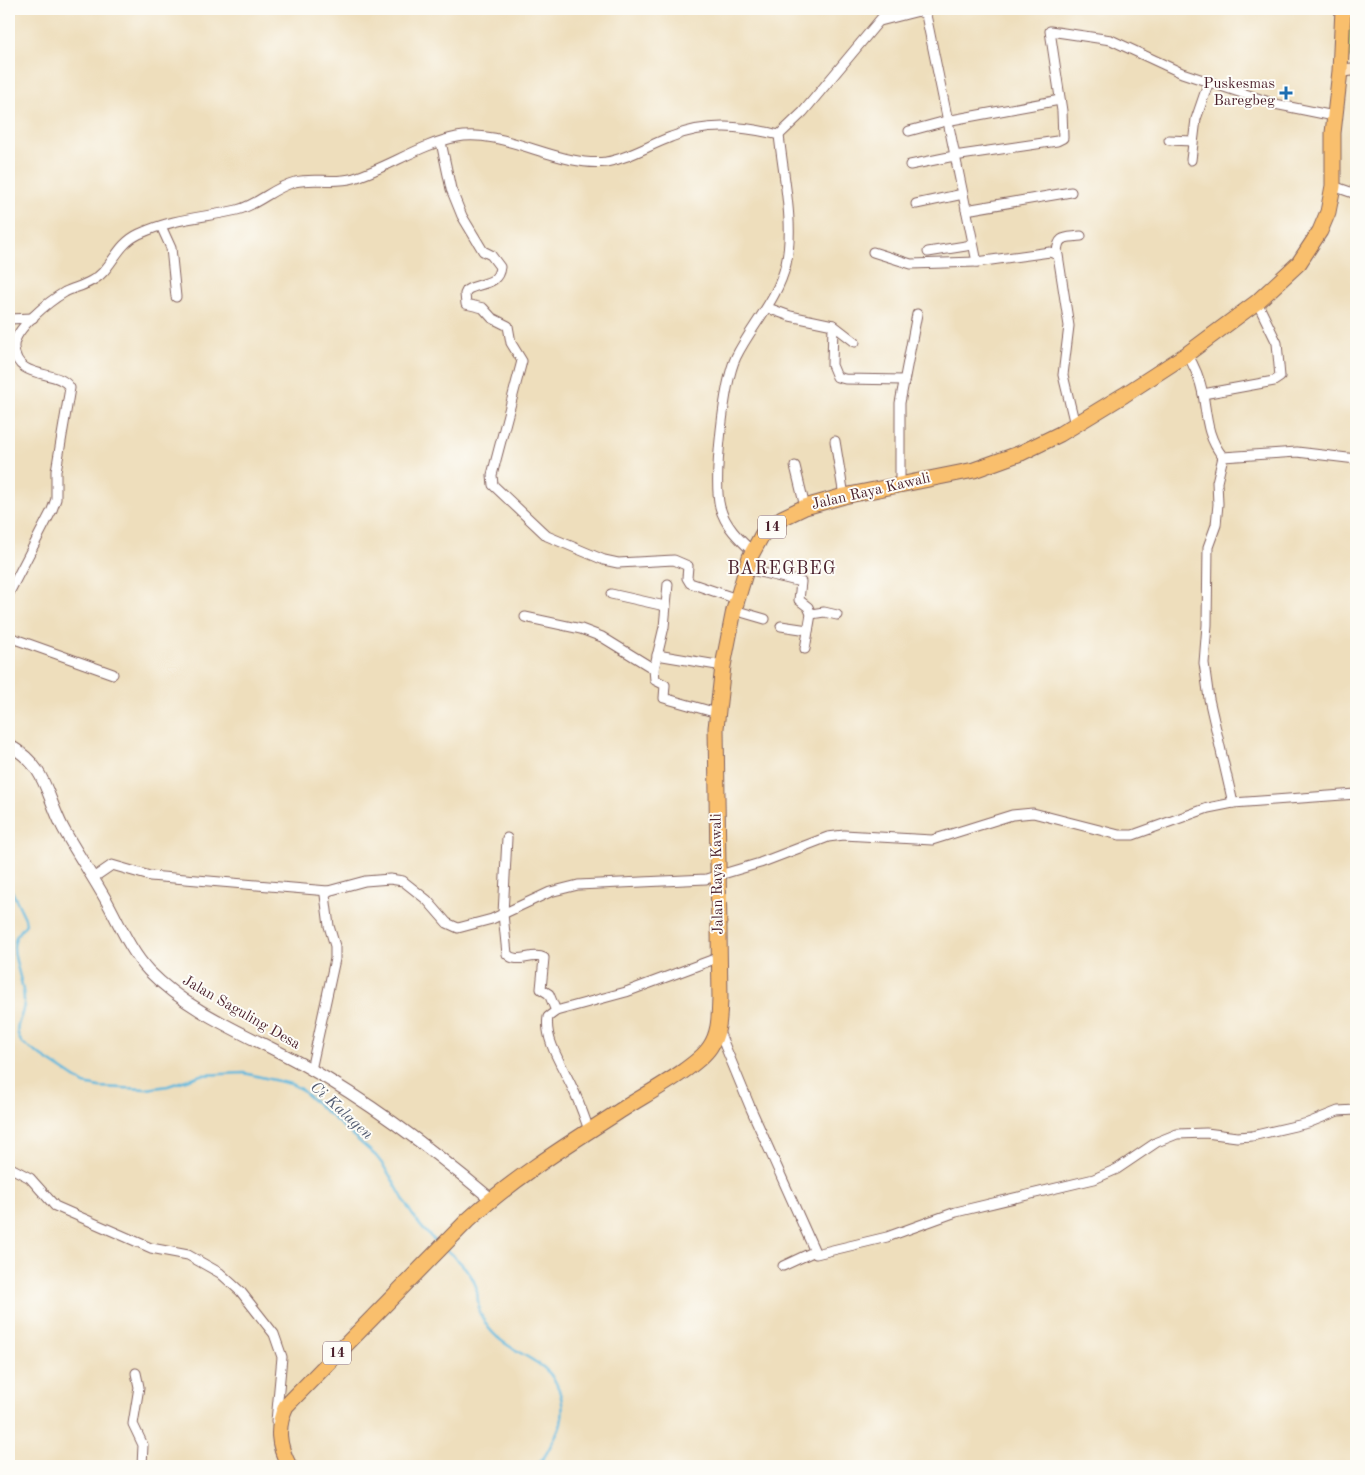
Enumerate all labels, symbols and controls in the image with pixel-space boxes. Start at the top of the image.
place label: Puskesmas Baregbeg [1203,77,1275,109]
marker: Puskesmas Baregbeg [1279,86,1293,100]
street label: Jalan Raya Kawali [810,471,932,513]
road number: 14 [758,516,786,538]
district label: BAREGBEG [727,560,837,578]
street label: Jalan Raya Kawali [709,813,727,935]
street label: Jalan Saguling Desa [180,973,303,1053]
water label: Ci Kalagen [307,1079,375,1143]
road number: 14 [323,1342,351,1365]

